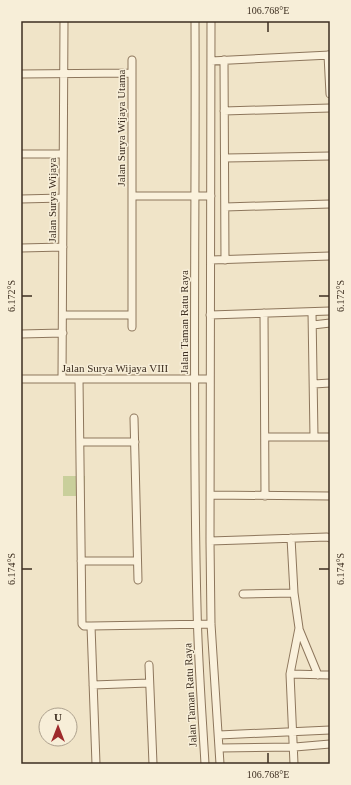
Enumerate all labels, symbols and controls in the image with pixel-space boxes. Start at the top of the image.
text: 106.768°E [247,5,289,16]
street label: Jalan Surya Wijaya Utama [115,69,127,186]
street label: Jalan Surya Wijaya [46,157,58,242]
street label: Jalan Taman Ratu Raya [178,270,190,374]
text: 6.172°S [6,280,17,312]
text: 6.172°S [335,280,346,312]
street label: Jalan Surya Wijaya VIII [62,362,169,374]
text: 6.174°S [6,553,17,585]
text: 6.174°S [335,553,346,585]
street label: Jalan Taman Ratu Raya [181,643,199,747]
north arrow [38,707,78,747]
text: U [54,711,62,723]
text: 106.768°E [247,769,289,780]

